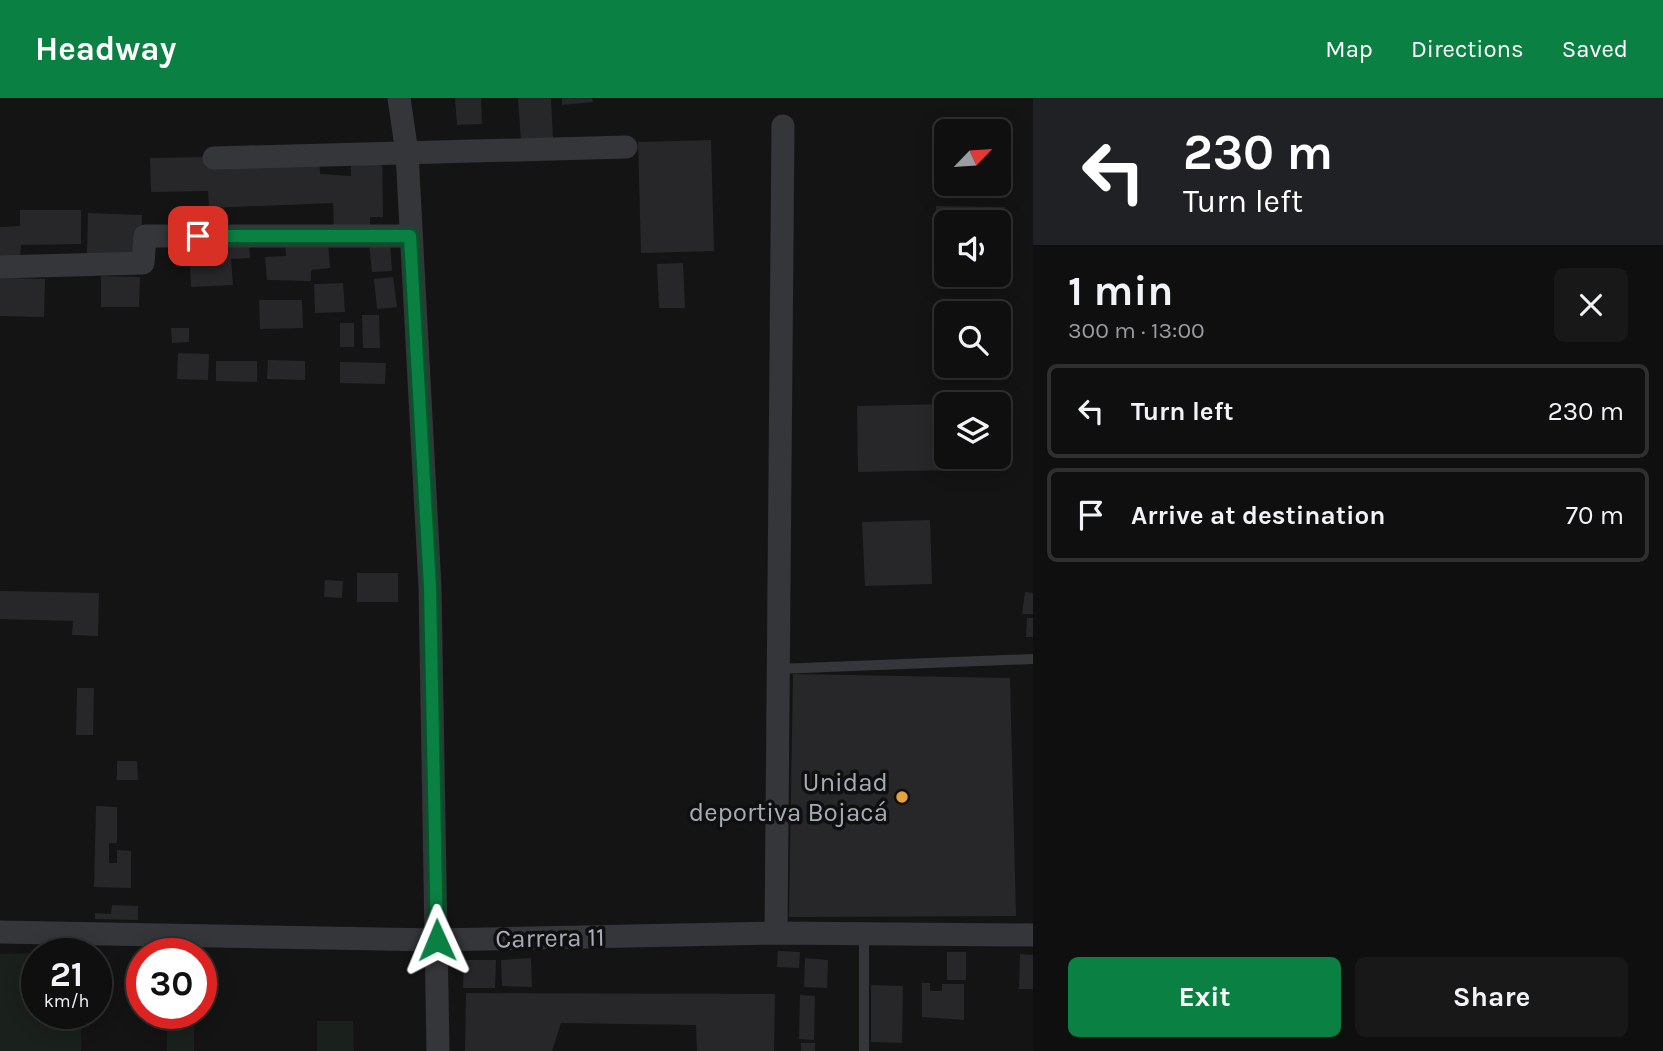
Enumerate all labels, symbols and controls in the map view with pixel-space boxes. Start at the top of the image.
text: Headway [35,30,176,68]
text: Map [1325,35,1373,63]
text: Directions [1411,35,1524,63]
text: Saved [1562,35,1628,63]
north arrow [934,119,1012,196]
map controls [934,119,1011,469]
text: 230 m [1183,124,1333,181]
icon: left [1068,126,1159,217]
text: Turn left [1183,183,1303,220]
pin [168,206,228,266]
button: sound [934,210,1011,287]
icon: arrive [179,217,217,255]
text: 1 min [1068,266,1173,316]
button: close [1554,268,1628,342]
button: search [934,301,1011,378]
text: 300 m · 13:00 [1068,317,1205,344]
button: layers [934,392,1011,469]
icon: left [1072,392,1110,430]
text: Turn left [1131,396,1233,427]
text: 230 m [1548,396,1624,427]
icon: arrive [1072,496,1110,534]
text: Arrive at destination [1131,500,1385,531]
text: 70 m [1566,500,1624,531]
place label: Unidad deportiva Bojacá [689,767,888,828]
marker: Unidad deportiva Bojacá [894,789,910,805]
position arrow [400,903,474,977]
street label: Carrera 11 [495,922,605,954]
speed limit sign: 30 [126,938,217,1029]
text: 21 [50,954,83,995]
button: Exit [1068,957,1341,1037]
button: Share [1355,957,1628,1037]
text: km/h [44,990,89,1012]

